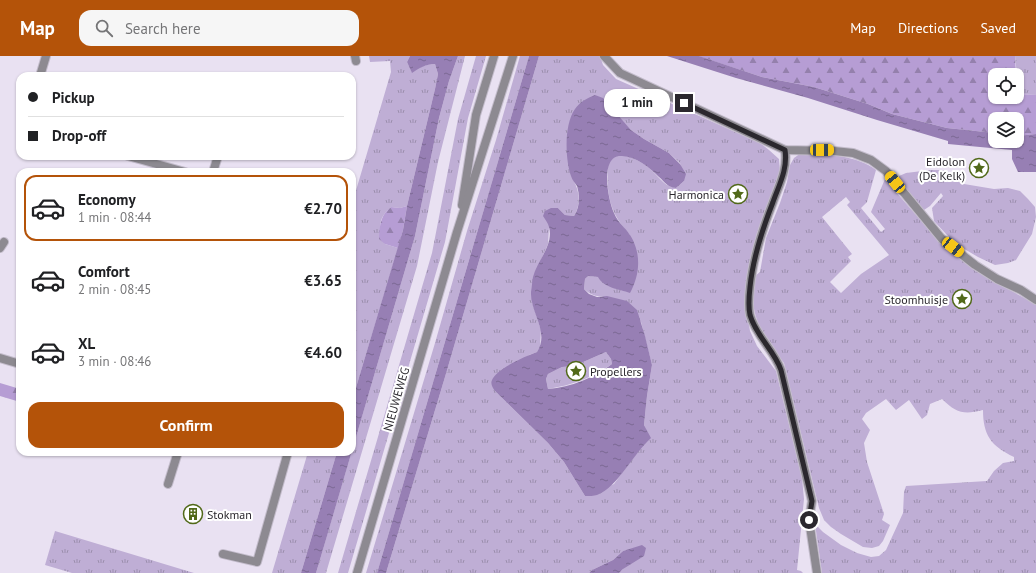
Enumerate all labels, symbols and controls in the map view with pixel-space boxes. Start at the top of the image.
search box [79,10,359,46]
text: Map [20,16,55,40]
icon: search [93,17,115,39]
text: Search here [125,19,201,38]
text: Map [850,19,876,37]
text: Directions [898,19,958,37]
text: Saved [980,19,1016,37]
map controls [988,68,1024,148]
button: locate [988,68,1024,104]
text: Pickup [52,88,95,107]
callout: 1 min [604,89,670,117]
text: 1 min [621,94,653,111]
route end [675,94,693,112]
button: layers [988,112,1024,148]
text: Drop-off [52,126,106,145]
car [810,144,834,156]
place label: Eidolon (De Kelk) [919,154,965,183]
place icon: Eidolon (De Kelk) [968,157,990,179]
car [883,169,907,195]
place icon: Harmonica [727,183,749,205]
place label: Harmonica [669,187,724,202]
icon: car [30,190,66,226]
text: Economy [78,190,136,209]
text: €2.70 [304,199,342,218]
text: 1 min · 08:44 [78,209,151,226]
car [940,235,966,259]
icon: car [30,262,66,298]
text: Comfort [78,262,130,281]
text: €3.65 [304,271,342,290]
text: 2 min · 08:45 [78,281,151,298]
place icon: Stoomhuisje [951,288,973,310]
place label: Stoomhuisje [884,292,948,307]
icon: car [30,334,66,370]
text: XL [78,334,95,353]
text: €4.60 [304,343,342,362]
text: 3 min · 08:46 [78,353,151,370]
place icon: Propellers [565,360,587,382]
place label: Propellers [590,364,642,379]
street label: NIEUWEWEG [380,365,412,433]
button: Confirm [28,402,344,448]
building icon: Stokman [182,503,204,525]
place label: Stokman [207,507,252,522]
route start [800,511,818,529]

